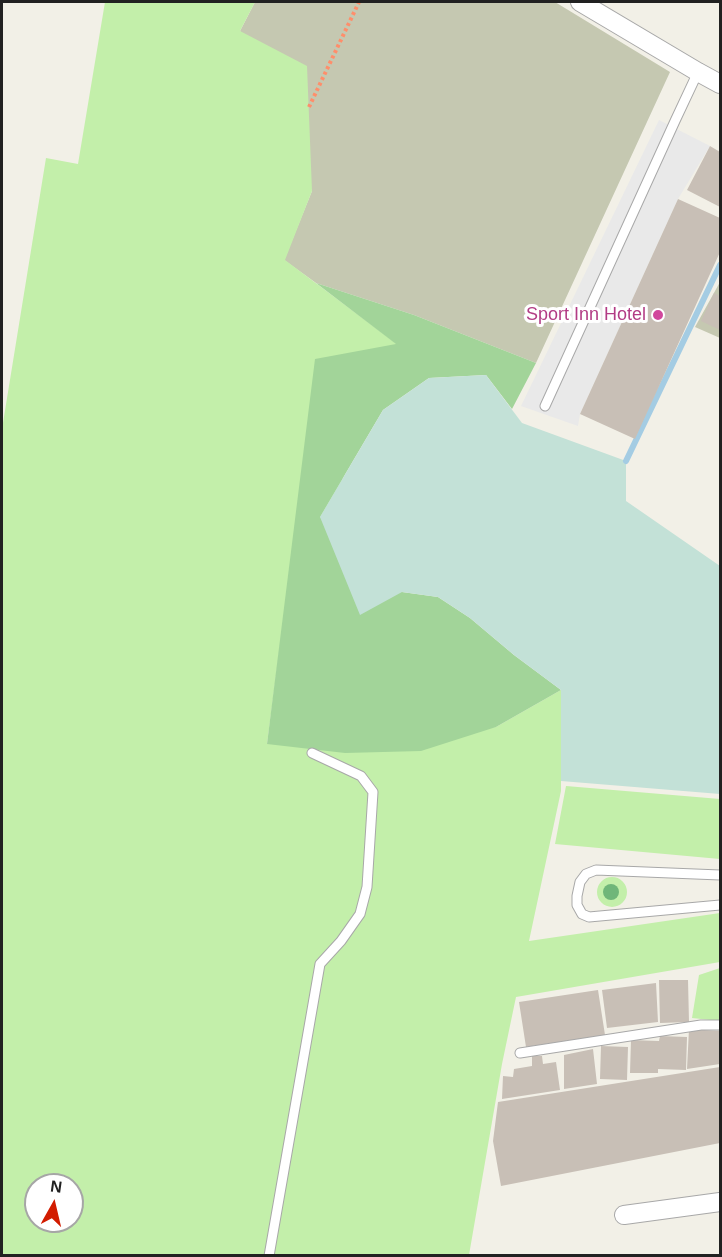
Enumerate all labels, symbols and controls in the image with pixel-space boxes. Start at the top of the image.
place label: Sport Inn Hotel [526,304,646,326]
marker: Sport Inn Hotel [651,308,665,322]
north arrow [24,1173,84,1233]
text: N [49,1177,63,1196]

